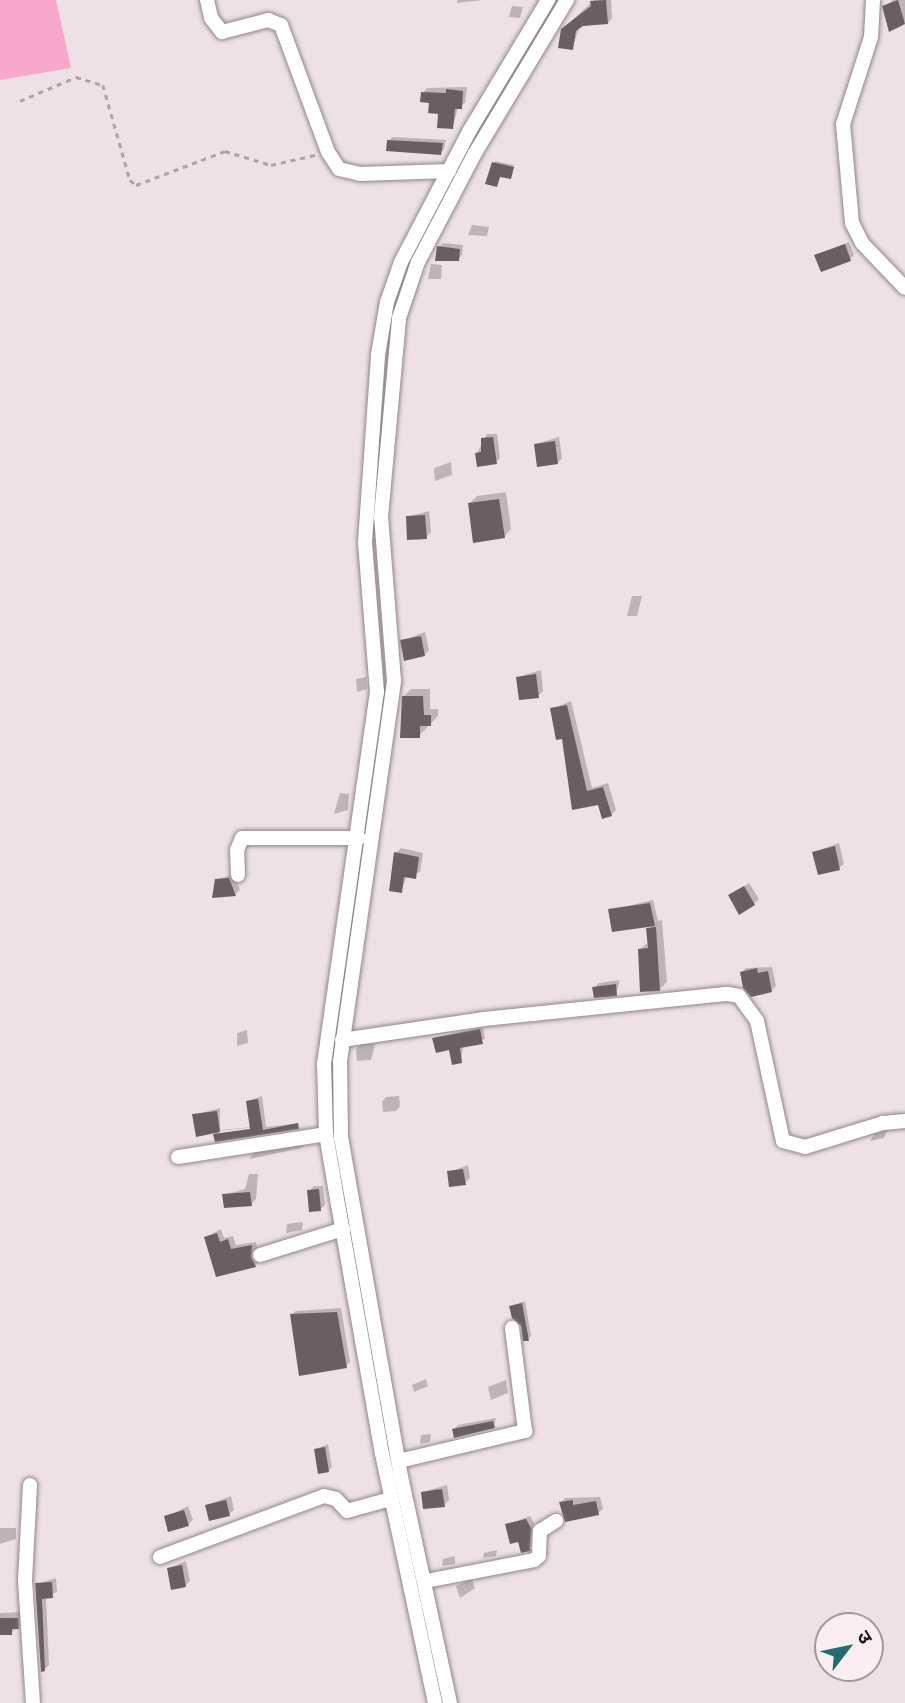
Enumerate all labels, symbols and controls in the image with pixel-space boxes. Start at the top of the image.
north arrow [814,1612,884,1682]
text: उ [852,1626,878,1648]

